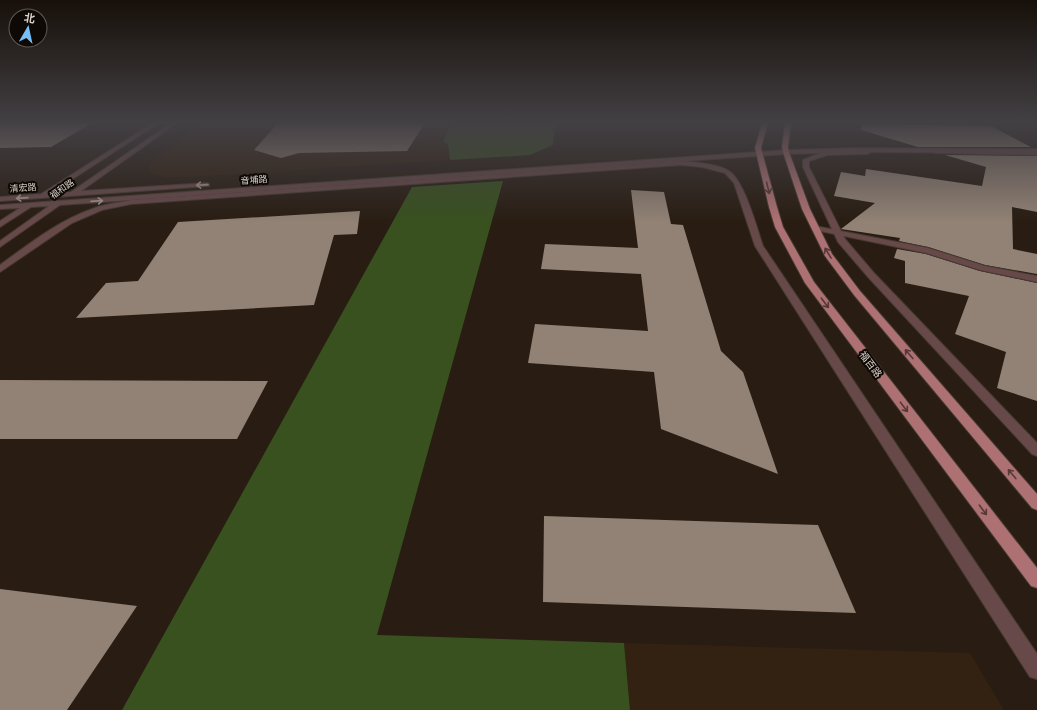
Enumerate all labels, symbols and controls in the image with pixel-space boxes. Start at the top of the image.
north arrow [8,8,48,48]
text: 北 [23,9,36,27]
street label: 音埔路 [240,172,268,187]
street label: 福和路 [47,176,77,202]
street label: 清宏路 [9,180,37,195]
one-way arrow [765,181,772,194]
one-way arrow [195,182,208,189]
one-way arrow [16,194,29,201]
one-way arrow [90,197,103,204]
one-way arrow [823,247,831,259]
one-way arrow [821,298,830,309]
street label: 福百路 [856,348,886,381]
one-way arrow [905,349,914,359]
one-way arrow [900,401,908,412]
one-way arrow [1007,469,1016,480]
one-way arrow [979,504,987,515]

